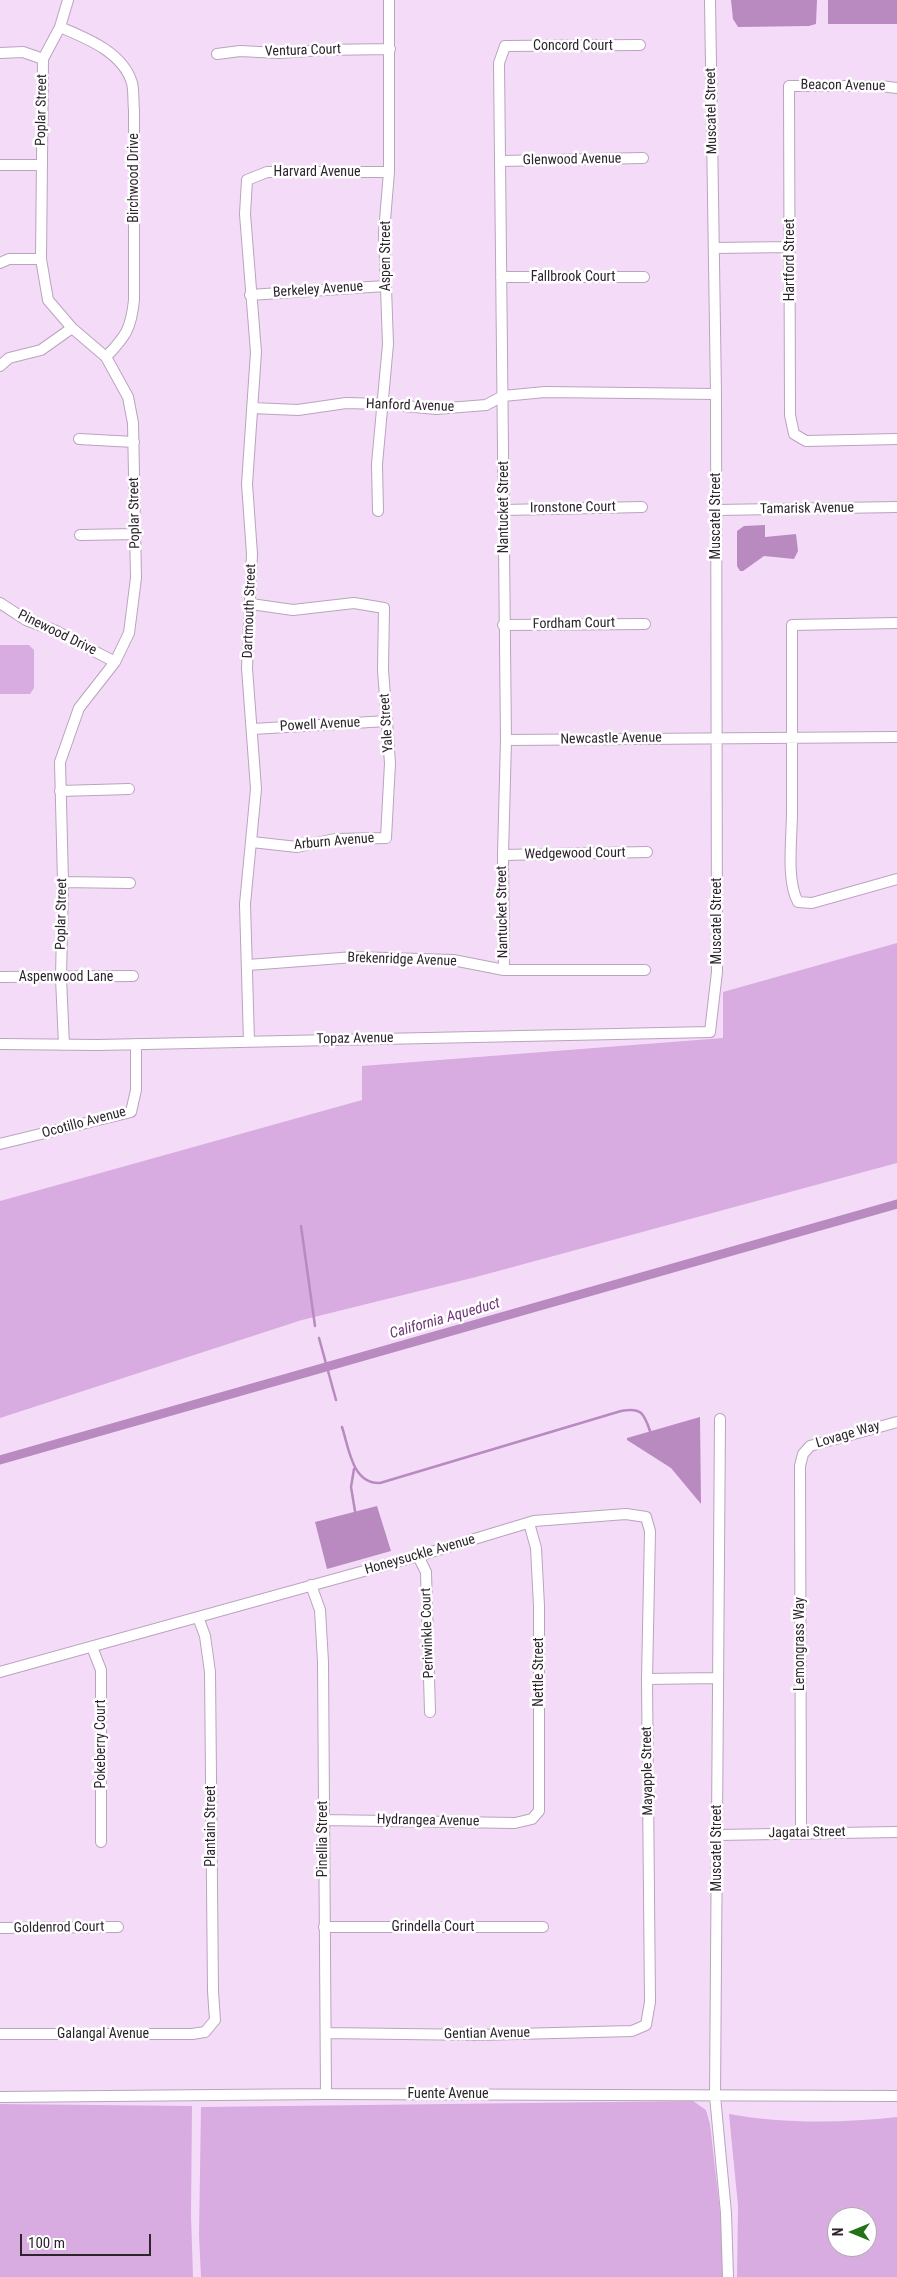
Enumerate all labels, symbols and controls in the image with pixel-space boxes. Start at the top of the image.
street label: Concord Court [533,38,613,54]
street label: Ventura Court [265,41,341,61]
street label: Muscatel Street [703,67,721,155]
street label: Poplar Street [33,74,51,146]
street label: Beacon Avenue [801,77,885,95]
street label: Birchwood Drive [126,133,142,223]
street label: Glenwood Avenue [523,151,621,169]
street label: Harvard Avenue [274,164,360,180]
street label: Hartford Street [782,219,798,301]
street label: Aspen Street [378,221,394,291]
street label: Fallbrook Court [531,269,615,285]
street label: Berkeley Avenue [272,278,364,302]
street label: Hanford Avenue [366,396,454,416]
street label: Nantucket Street [496,461,512,553]
street label: Muscatel Street [708,473,724,559]
street label: Poplar Street [126,477,144,549]
street label: Ironstone Court [530,499,616,517]
street label: Tamarisk Avenue [760,500,854,518]
street label: Dartmouth Street [240,563,260,659]
street label: Pinewood Drive [15,607,99,659]
street label: Fordham Court [533,615,615,633]
street label: Yale Street [377,693,397,753]
street label: Powell Avenue [279,715,361,735]
street label: Newcastle Avenue [560,730,662,748]
street label: Arburn Avenue [293,830,375,854]
street label: Wedgewood Court [524,845,626,863]
street label: Nantucket Street [494,866,512,958]
street label: Poplar Street [53,878,71,950]
street label: Muscatel Street [709,878,725,964]
street label: Brekenridge Avenue [347,950,457,970]
street label: Aspenwood Lane [19,969,113,985]
street label: Topaz Avenue [316,1030,394,1048]
street label: Ocotillo Avenue [40,1104,128,1142]
water label: California Aqueduct [388,1295,502,1343]
street label: Lovage Way [814,1418,882,1452]
street label: Honeysuckle Avenue [363,1531,477,1579]
street label: Periwinkle Court [418,1587,438,1679]
street label: Lemongrass Way [792,1597,808,1691]
street label: Nettle Street [531,1637,547,1707]
street label: Pokeberry Court [93,1699,109,1789]
street label: Mayapple Street [639,1726,657,1816]
street label: Plantain Street [203,1785,219,1867]
street label: Pinellia Street [315,1801,331,1877]
street label: Muscatel Street [709,1805,725,1891]
street label: Hydrangea Avenue [377,1812,479,1830]
street label: Jagatai Street [768,1824,846,1842]
street label: Goldenrod Court [14,1919,104,1937]
street label: Grindella Court [392,1919,474,1935]
street label: Gentian Avenue [444,2025,530,2043]
street label: Galangal Avenue [57,2026,149,2042]
street label: Fuente Avenue [408,2086,488,2102]
north arrow [827,2207,877,2257]
scale bar [22,2224,154,2256]
text: N [830,2228,846,2236]
text: 100 m [28,2234,65,2252]

